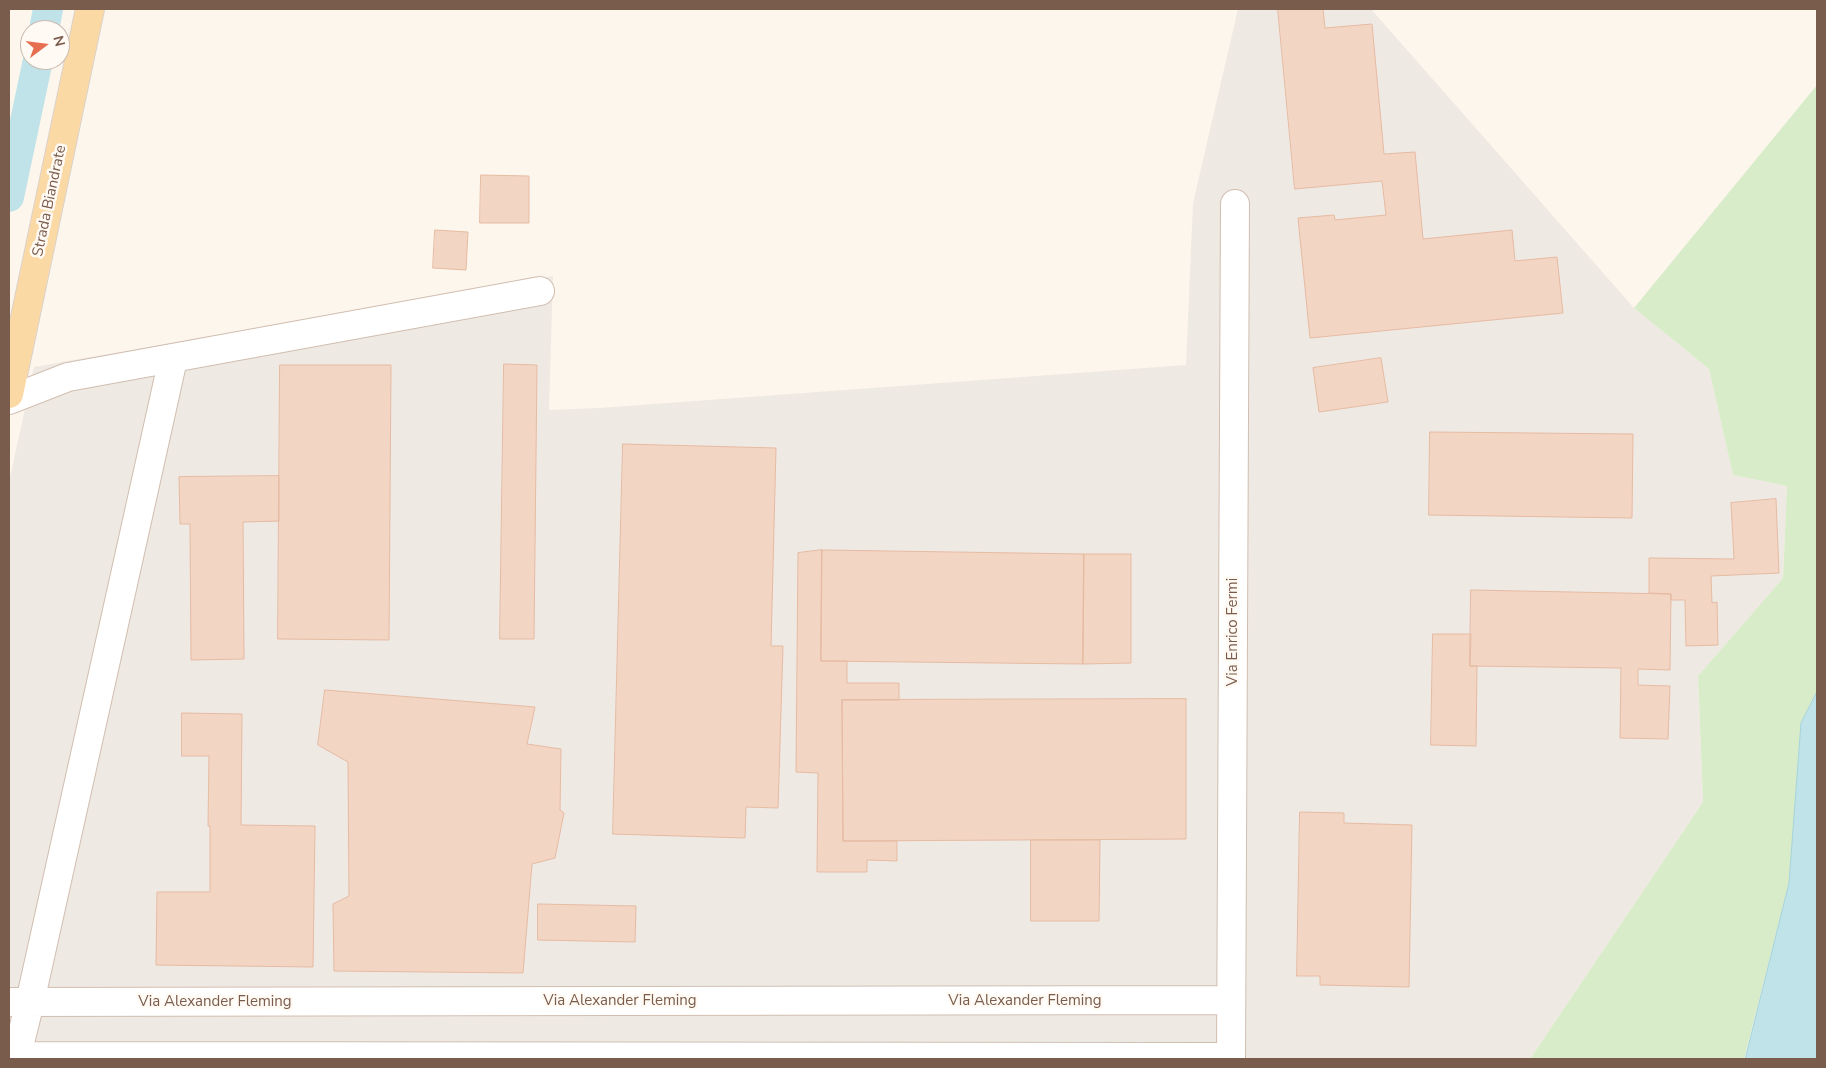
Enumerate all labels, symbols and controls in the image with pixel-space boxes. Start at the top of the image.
north arrow [20,20,70,70]
text: N [48,34,70,49]
street label: Strada Biandrate [29,144,71,258]
street label: Via Enrico Fermi [1224,578,1242,686]
street label: Via Alexander Fleming [543,992,697,1010]
street label: Via Alexander Fleming [948,992,1102,1010]
street label: Via Alexander Fleming [138,993,292,1011]

